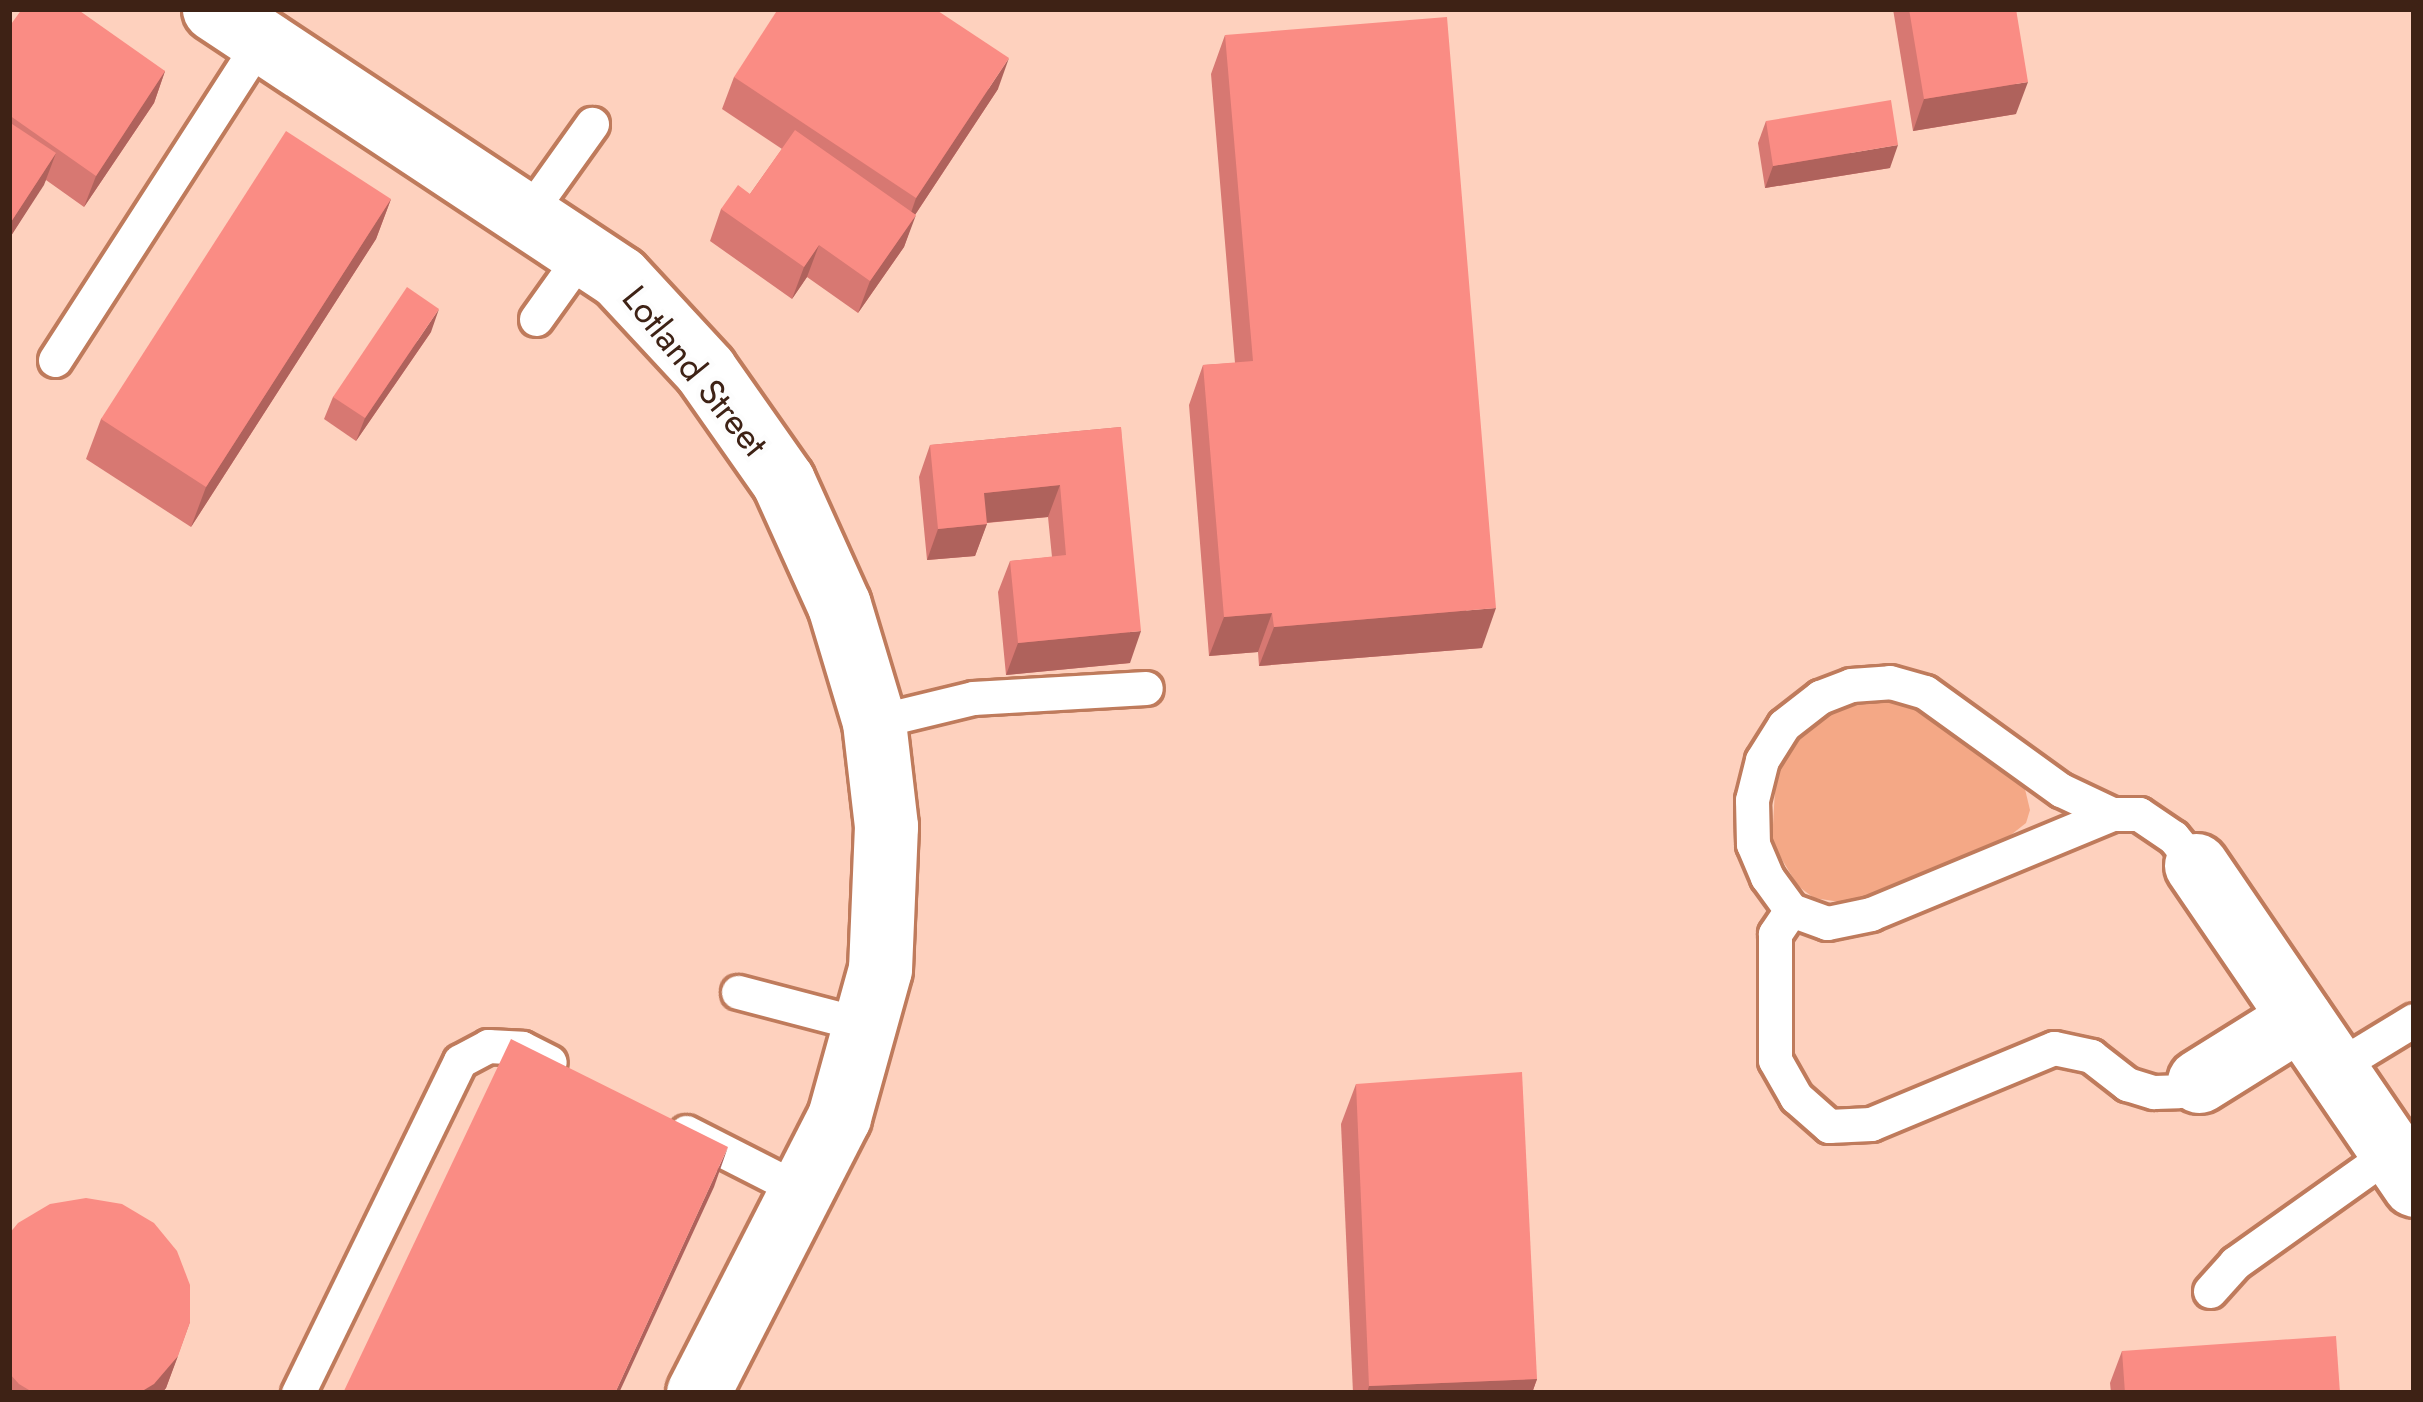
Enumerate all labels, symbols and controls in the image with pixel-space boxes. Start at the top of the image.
street label: Lotland Street [613,277,777,465]

